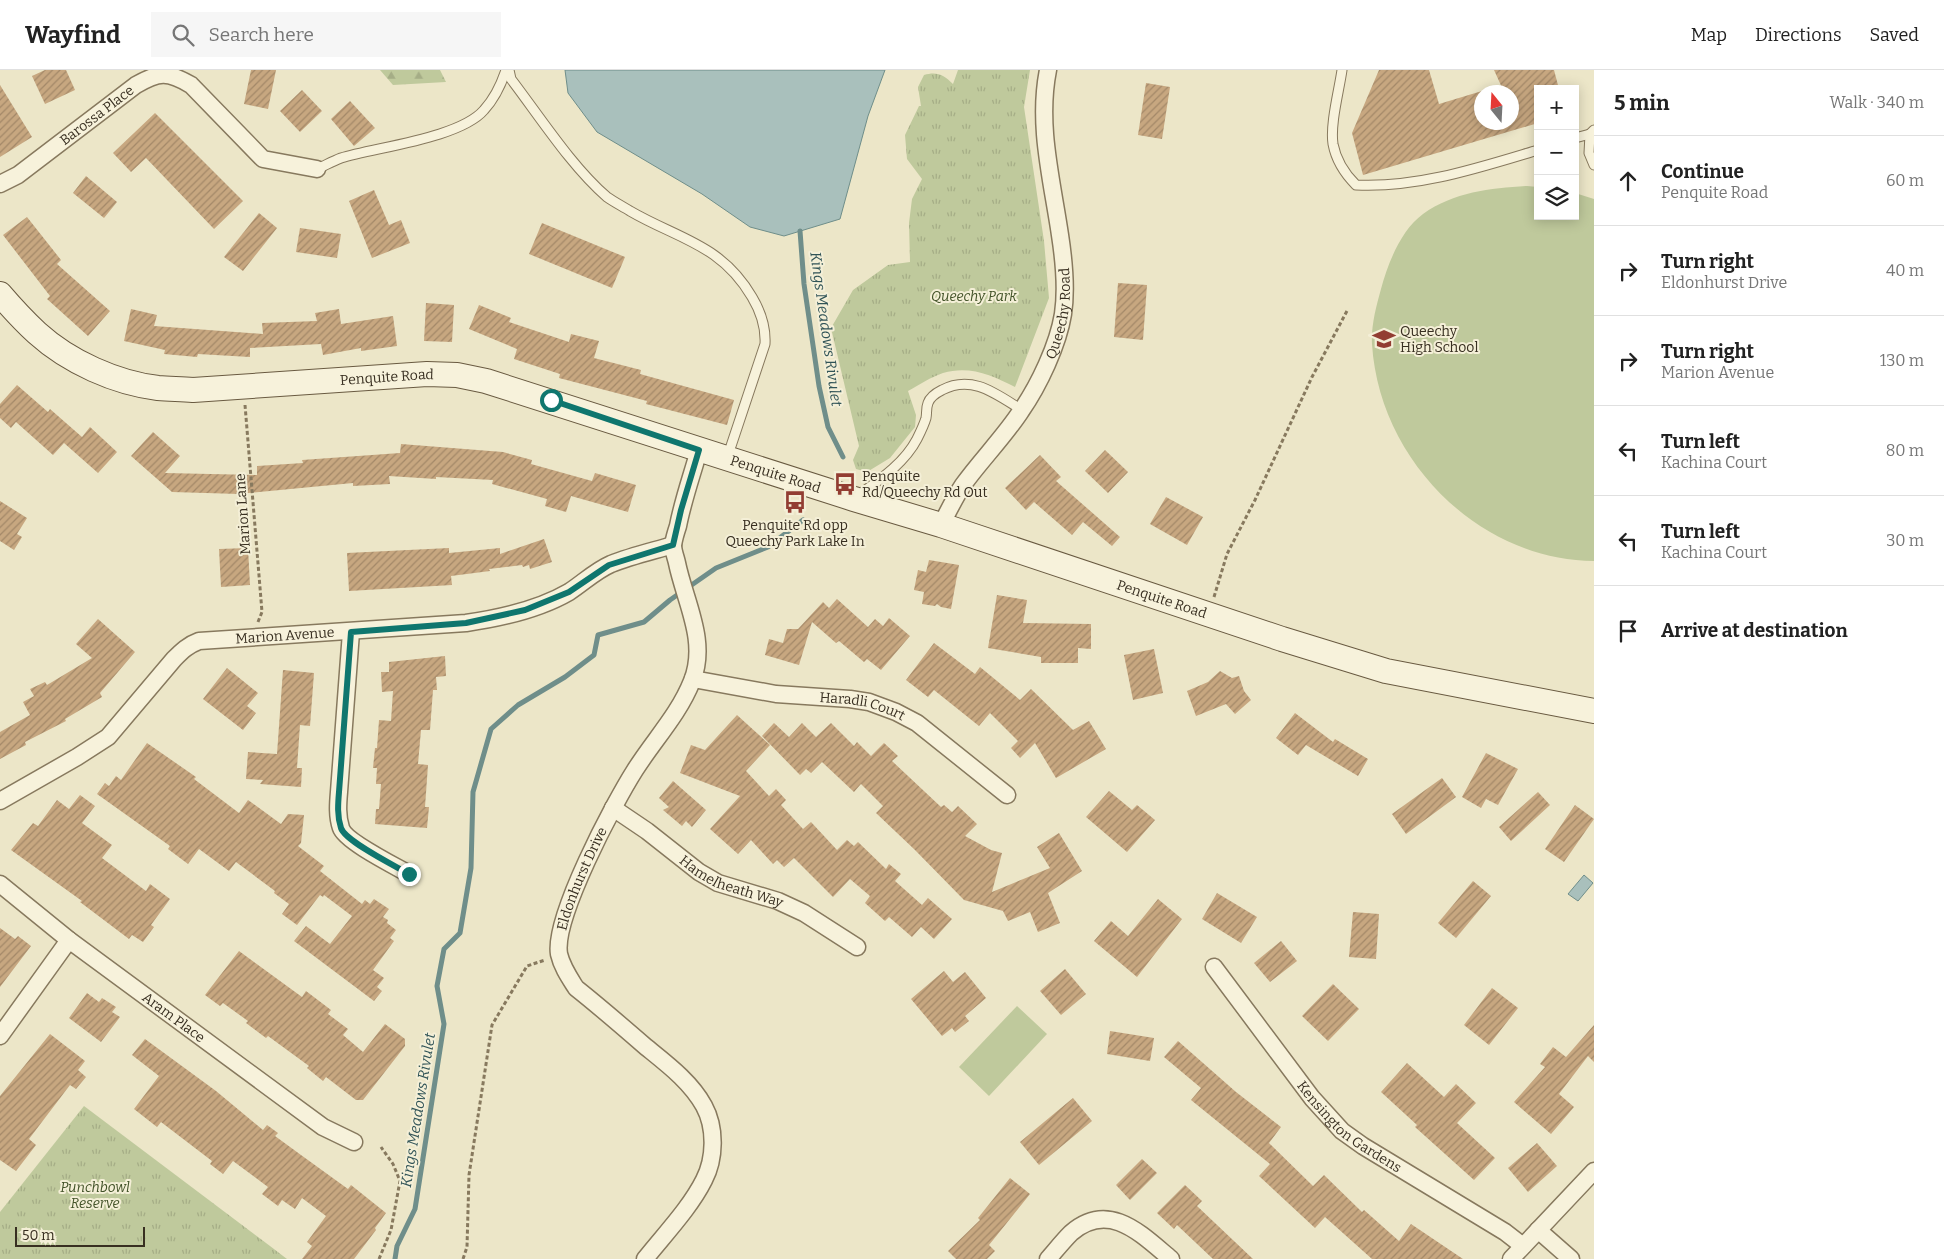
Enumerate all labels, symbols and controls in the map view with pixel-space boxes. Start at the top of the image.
search box [151,12,501,57]
text: Wayfind [25,21,121,49]
icon: search [169,21,197,49]
text: Search here [209,23,314,46]
text: Map [1691,24,1727,46]
text: Directions [1755,24,1842,46]
text: Saved [1870,24,1919,46]
street label: Barossa Place [56,81,137,149]
north arrow [1474,85,1519,130]
map controls [1534,85,1579,220]
button: + [1534,85,1579,130]
text: 5 min [1614,90,1670,116]
text: Walk · 340 m [1830,93,1924,112]
button: − [1534,130,1579,175]
text: Continue [1661,160,1744,183]
icon: ahead [1614,167,1642,195]
text: 60 m [1886,171,1924,190]
button: layers [1534,175,1579,220]
text: Penquite Road [1661,183,1768,202]
water label: Kings Meadows Rivulet [806,250,846,408]
text: Turn right [1661,250,1754,273]
icon: right [1614,257,1642,285]
text: 40 m [1886,261,1924,280]
street label: Queechy Road [1042,267,1073,362]
text: Eldonhurst Drive [1661,273,1787,292]
park label: Queechy Park [931,288,1017,305]
place label: Queechy High School [1400,323,1478,356]
school or university icon: Queechy High School [1371,326,1397,352]
text: Turn right [1661,340,1754,363]
icon: right [1614,347,1642,375]
text: 130 m [1880,351,1924,370]
text: Marion Avenue [1661,363,1774,382]
street label: Penquite Road [339,365,434,388]
route start [540,389,563,412]
text: Turn left [1661,430,1740,453]
icon: left [1614,437,1642,465]
text: 80 m [1886,441,1924,460]
street label: Penquite Road [728,451,823,496]
text: Kachina Court [1661,453,1767,472]
place label: Penquite Rd/Queechy Rd Out [862,468,987,501]
bus stop icon: Penquite Rd/Queechy Rd Out [832,471,858,497]
street label: Marion Lane [232,473,254,555]
bus stop icon: Penquite Rd opp Queechy Park Lake In [782,489,808,515]
place label: Penquite Rd opp Queechy Park Lake In [725,517,865,550]
text: Turn left [1661,520,1740,543]
icon: left [1614,527,1642,555]
text: 30 m [1886,531,1924,550]
text: Kachina Court [1661,543,1767,562]
street label: Penquite Road [1115,576,1209,622]
icon: arrive [1614,617,1642,645]
text: Arrive at destination [1661,619,1848,642]
street label: Marion Avenue [235,623,335,647]
street label: Haradli Court [819,688,908,724]
street label: Eldonhurst Drive [553,824,610,932]
street label: Hamelheath Way [676,852,787,911]
route end [398,863,421,886]
street label: Aram Place [139,989,208,1046]
water label: Kings Meadows Rivulet [397,1031,439,1189]
street label: Kensington Gardens [1294,1078,1405,1176]
park label: Punchbowl Reserve [60,1179,130,1212]
scale bar [15,1224,145,1247]
text: 50 m [22,1227,55,1244]

